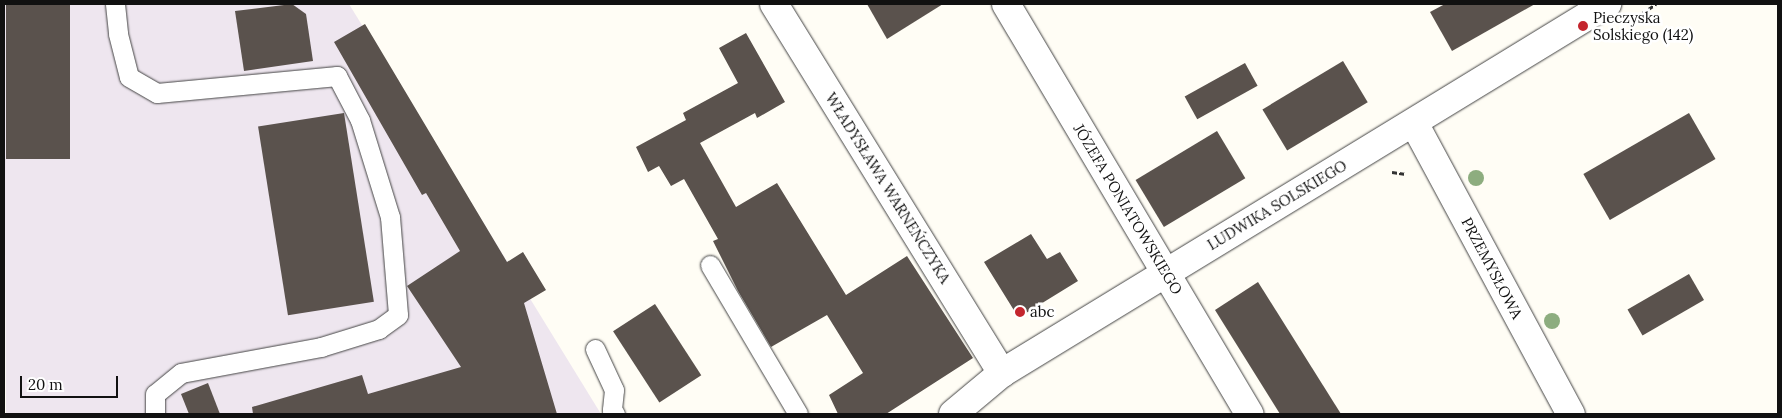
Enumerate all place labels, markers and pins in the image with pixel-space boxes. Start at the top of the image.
place label: Pieczyska Solskiego (142) [1593,8,1693,43]
marker: Pieczyska Solskiego (142) [1577,20,1589,32]
place label: abc [1030,303,1054,321]
marker: abc [1014,306,1026,318]

